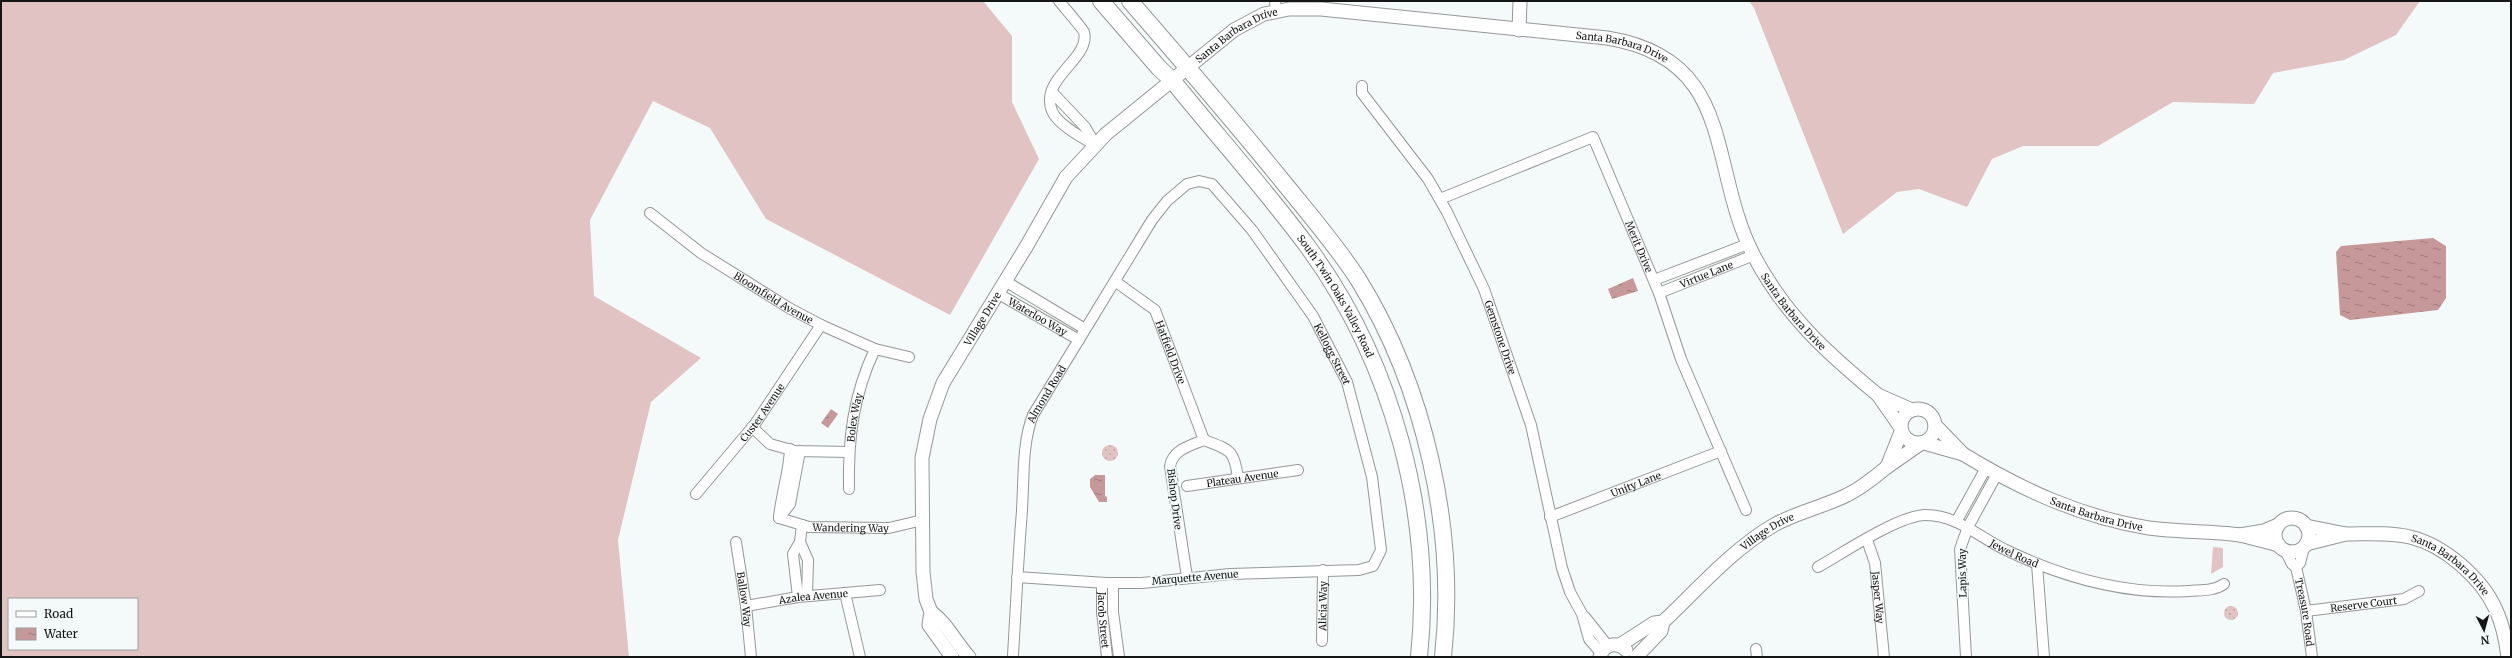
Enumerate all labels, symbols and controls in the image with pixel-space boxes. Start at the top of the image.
street label: Santa Barbara Drive [1193,5,1279,66]
street label: Santa Barbara Drive [1575,29,1671,66]
street label: Merit Drive [1622,219,1656,275]
street label: South Twin Oaks Valley Road [1294,232,1376,359]
street label: Virtue Lane [1677,258,1735,291]
street label: Bloomfield Avenue [731,269,815,327]
street label: Santa Barbara Drive [1758,271,1829,353]
street label: Village Drive [961,290,1004,349]
street label: Waterloo Way [1005,294,1070,339]
street label: Gemstone Drive [1481,299,1519,376]
street label: Hatfield Drive [1152,319,1188,386]
street label: Kellogg Street [1311,321,1353,386]
street label: Almond Road [1024,363,1069,426]
street label: Custer Avenue [737,381,787,444]
street label: Bolex Way [844,391,866,443]
street label: Plateau Avenue [1206,467,1279,490]
street label: Bishop Drive [1164,468,1185,530]
street label: Unity Lane [1609,469,1663,500]
street label: Santa Barbara Drive [2048,494,2144,534]
street label: Village Drive [1737,510,1796,554]
street label: Wandering Way [811,521,889,535]
street label: Santa Barbara Drive [2410,532,2492,598]
street label: Jewel Road [1986,536,2040,571]
street label: Lapis Way [1956,548,1969,598]
street label: Marquette Avenue [1151,567,1239,588]
street label: Jasper Way [1869,570,1887,625]
street label: Ballow Way [734,571,754,628]
street label: Treasure Road [2292,577,2317,647]
street label: Alicia Way [1316,581,1330,632]
street label: Azalea Avenue [777,587,848,607]
street label: Jacob Street [1095,591,1112,649]
street label: Reserve Court [2329,594,2398,615]
legend [8,598,138,650]
text: Road [44,606,73,621]
north arrow [2464,610,2504,650]
text: Water [43,626,79,641]
text: N [2480,633,2490,647]

